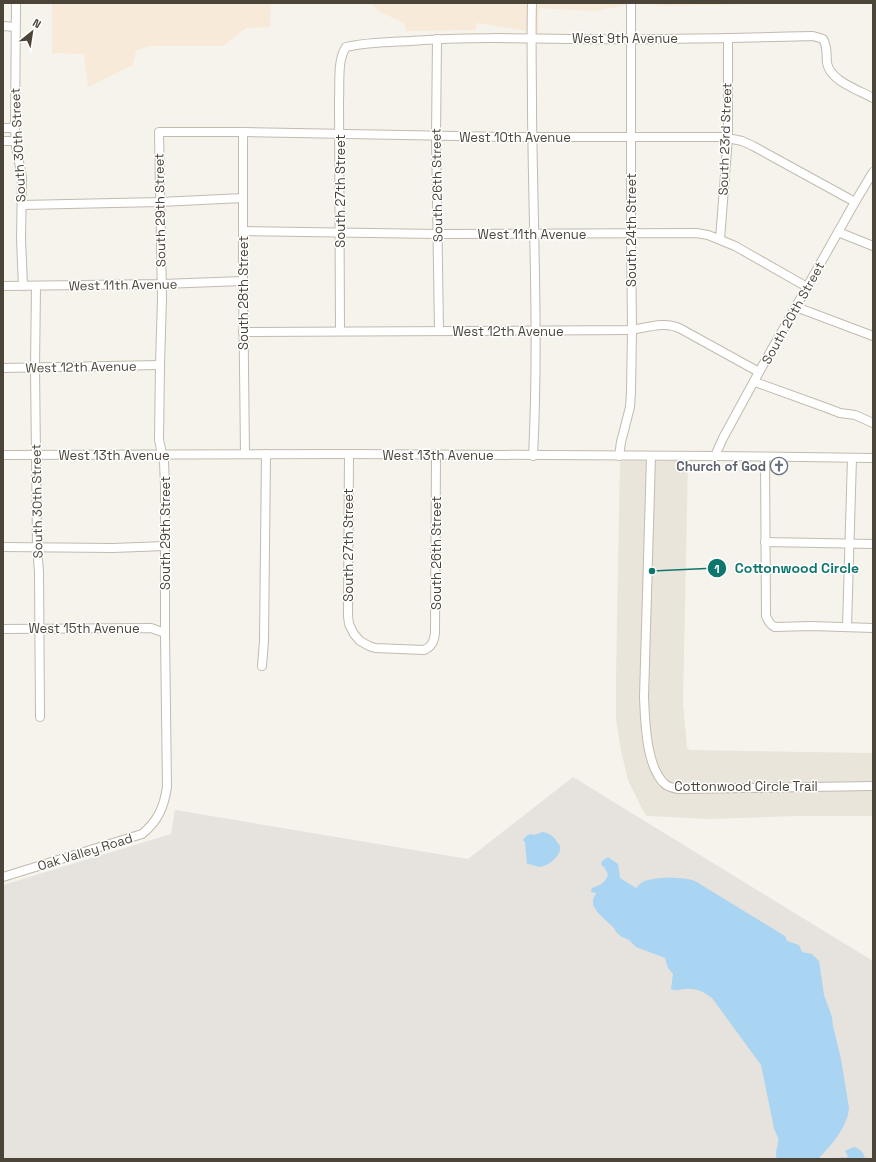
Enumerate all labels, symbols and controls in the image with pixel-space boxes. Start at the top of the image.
north arrow [12,12,52,52]
text: N [30,15,44,31]
street label: West 9th Avenue [572,30,678,47]
street label: South 23rd Street [715,82,735,196]
street label: South 30th Street [7,87,29,203]
street label: South 26th Street [428,128,446,242]
street label: West 10th Avenue [459,129,571,146]
street label: South 27th Street [332,134,349,248]
street label: South 29th Street [151,153,169,267]
street label: South 24th Street [623,173,640,287]
street label: West 11th Avenue [478,226,586,243]
street label: South 28th Street [235,236,252,350]
street label: South 20th Street [758,259,828,367]
street label: West 11th Avenue [68,276,178,294]
street label: West 12th Avenue [452,323,564,340]
street label: West 12th Avenue [25,358,137,376]
street label: South 30th Street [28,444,46,558]
street label: West 13th Avenue [58,447,170,464]
street label: West 13th Avenue [382,447,494,464]
church icon: Church of God [769,456,789,476]
place label: Church of God [676,458,766,475]
street label: South 29th Street [157,476,174,590]
street label: South 27th Street [340,488,357,602]
street label: South 26th Street [428,496,445,610]
callout: Cottonwood Circle [707,555,868,581]
text: Cottonwood Circle [735,559,859,577]
text: 1 [714,561,720,577]
street label: West 15th Avenue [28,620,140,637]
street label: Cottonwood Circle Trail [674,778,818,795]
street label: Oak Valley Road [35,829,135,875]

